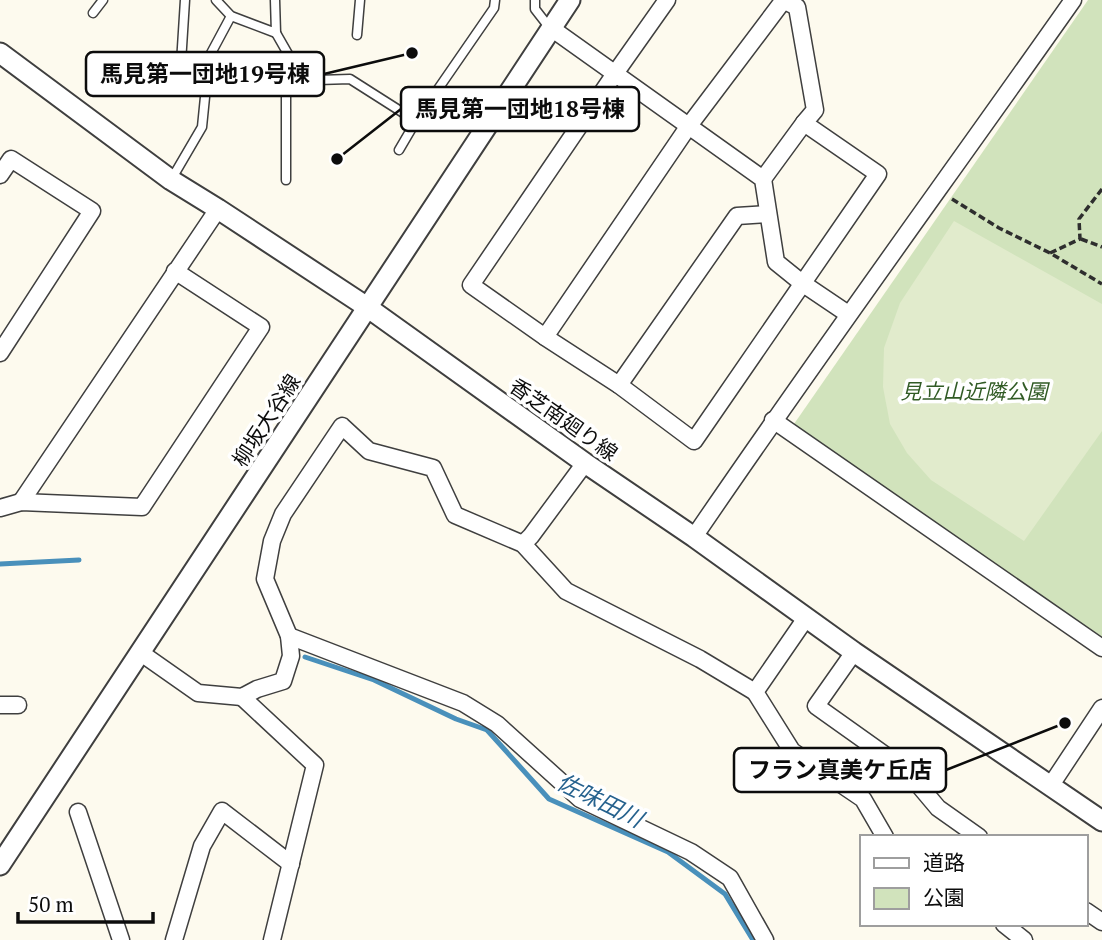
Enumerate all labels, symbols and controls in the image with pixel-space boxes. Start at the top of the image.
callout: 馬見第一団地19号棟 [86,52,324,96]
text: 馬見第一団地19号棟 [100,58,310,89]
callout: 馬見第一団地18号棟 [401,87,639,131]
text: 馬見第一団地18号棟 [415,93,625,124]
street label: 柳坂大谷線 [226,368,306,472]
street label: 香芝南廻り線 [504,371,624,467]
park label: 見立山近隣公園 [901,377,1050,405]
callout: フラン真美ケ丘店 [734,748,946,792]
text: フラン真美ケ丘店 [748,754,932,785]
water label: 佐味田川 [552,766,651,835]
legend [860,835,1088,926]
text: 道路 [923,848,965,876]
scale bar [18,880,152,924]
text: 公園 [923,883,965,911]
text: 50 m [28,890,74,918]

